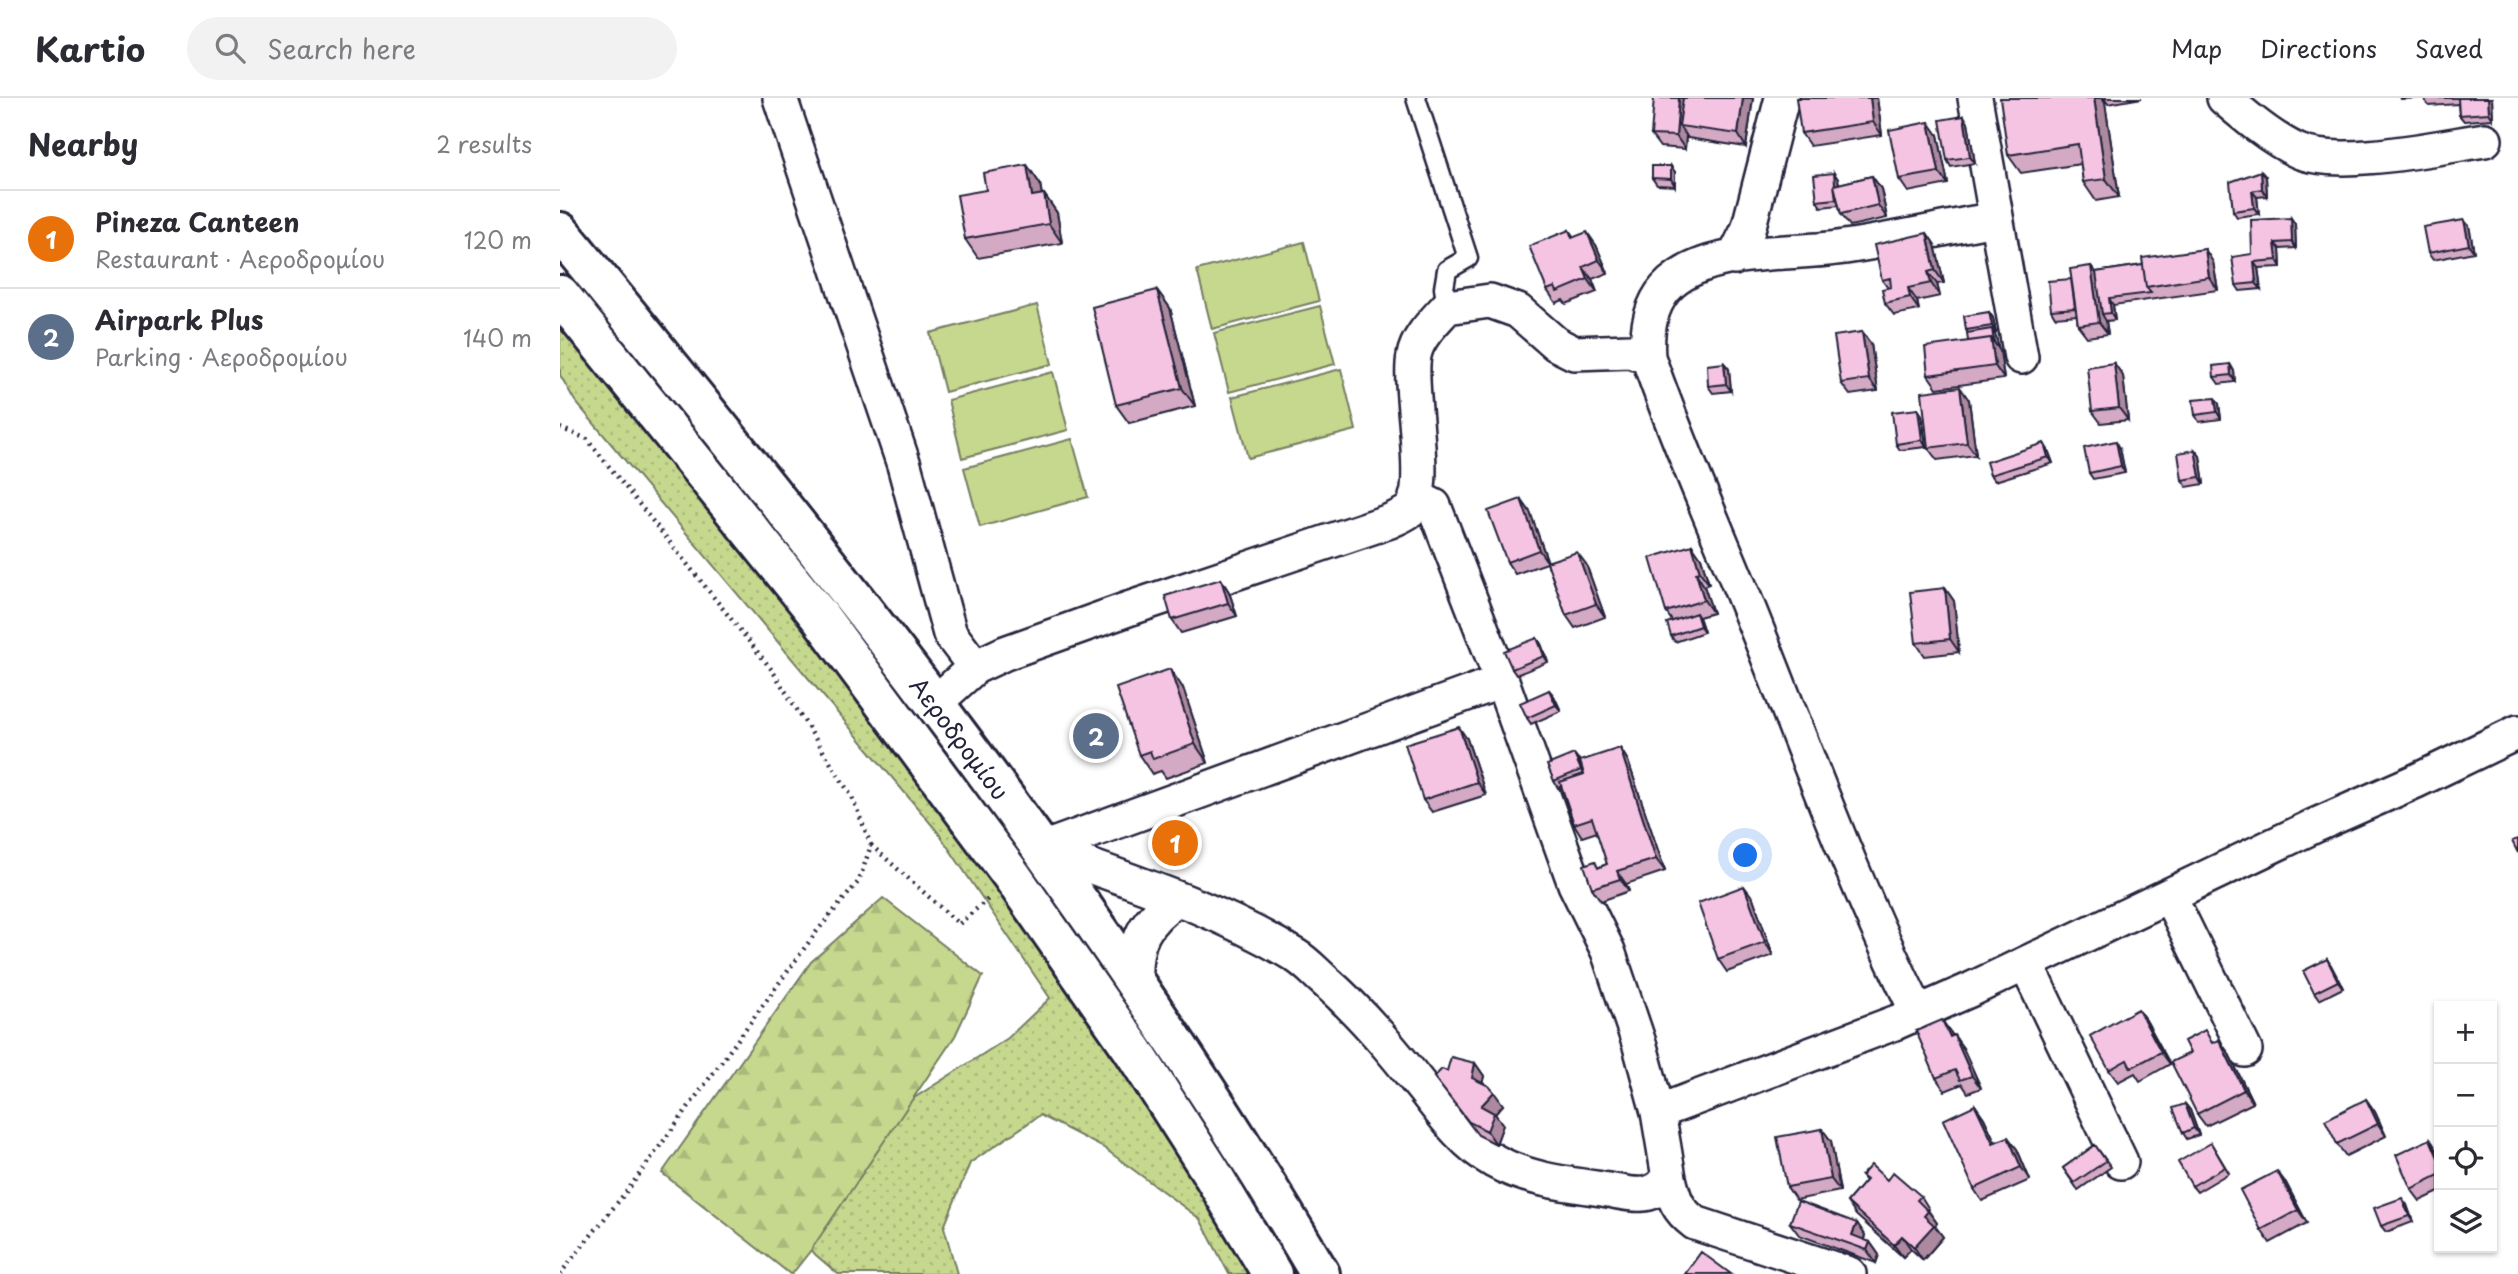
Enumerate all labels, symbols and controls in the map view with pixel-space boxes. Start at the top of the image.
search box [187,17,677,80]
text: Kartio [35,23,145,73]
icon: search [211,29,249,67]
text: Search here [267,29,416,68]
text: Map [2171,30,2222,66]
text: Directions [2260,30,2377,66]
text: Saved [2415,30,2483,66]
text: Nearby [28,121,138,166]
text: 2 results [436,126,532,161]
text: Pineza Canteen [95,202,300,241]
text: 1 [46,222,57,257]
text: 120 m [464,222,532,257]
text: Restaurant · Αεροδρομίου [95,241,385,276]
text: Airpark Plus [95,300,263,339]
text: 2 [43,320,59,355]
text: 140 m [463,320,532,355]
text: Parking · Αεροδρομίου [95,339,348,374]
street label: Αεροδρομίου [902,669,1018,807]
pin: 2 [1073,710,1119,762]
pin: 1 [1152,817,1198,869]
your location [1728,838,1762,872]
map controls [2434,1001,2497,1253]
button: + [2434,1001,2497,1064]
button: − [2434,1064,2497,1127]
button: locate [2434,1127,2497,1190]
button: layers [2434,1190,2497,1253]

